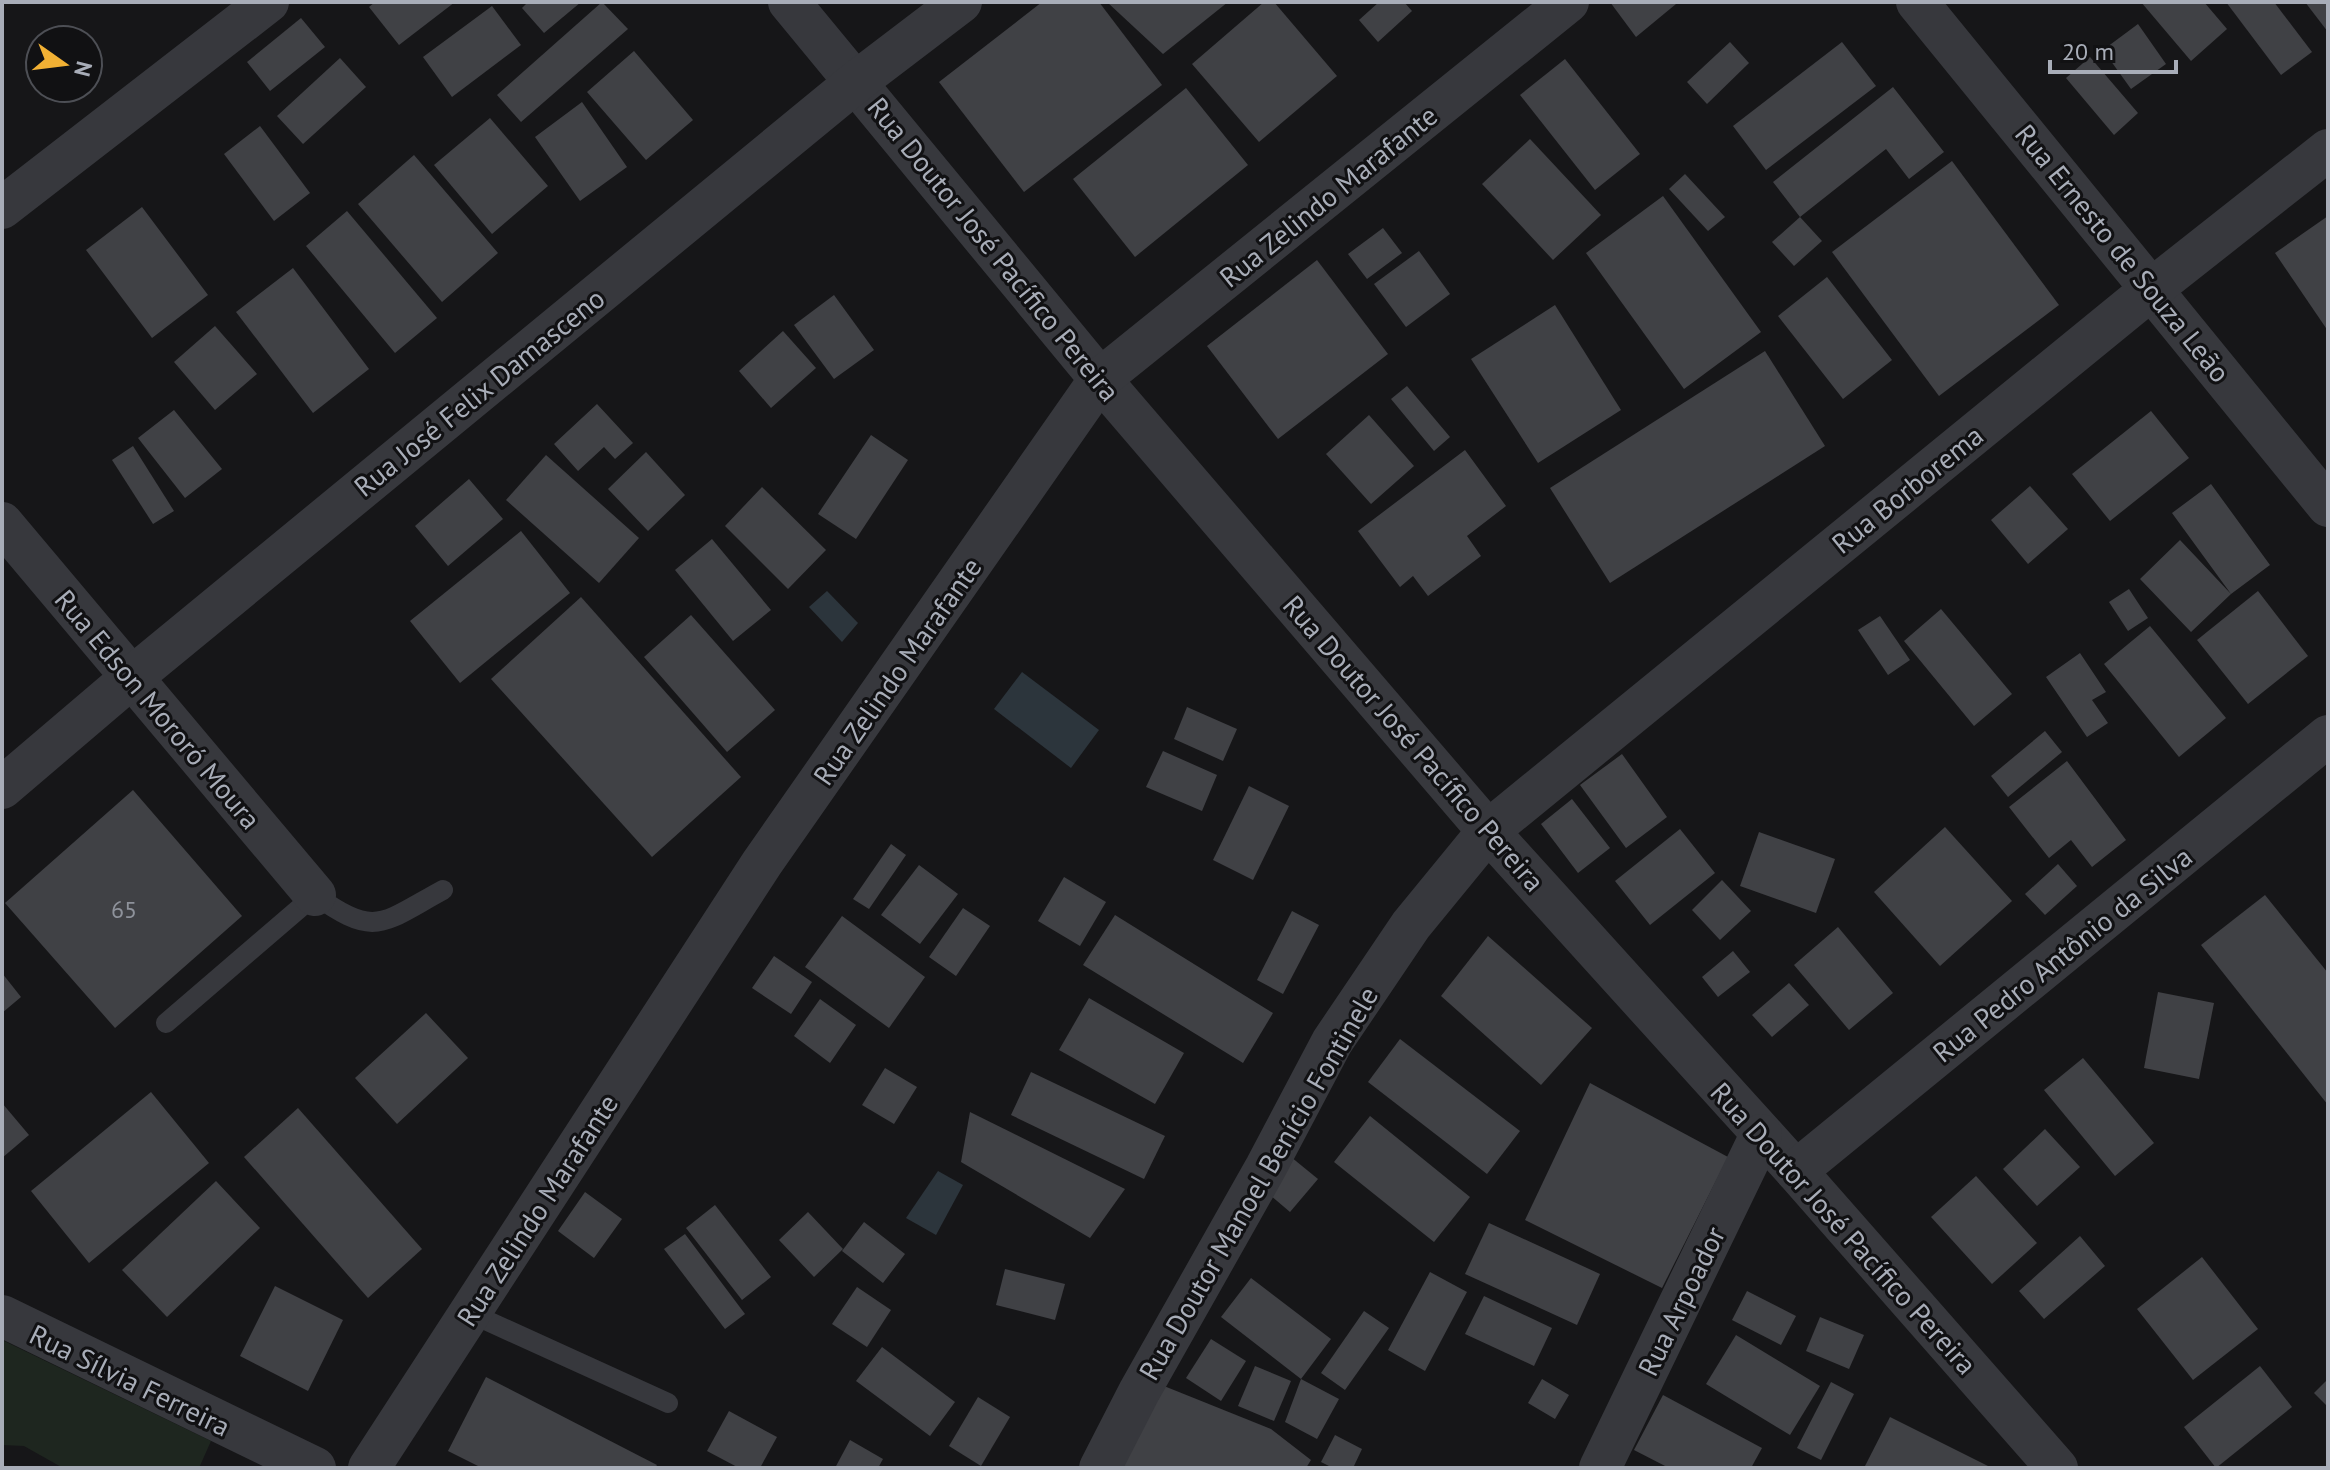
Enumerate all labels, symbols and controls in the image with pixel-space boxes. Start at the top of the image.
north arrow [24,24,104,104]
scale bar [2050,24,2176,74]
text: 20 m [2062,36,2114,67]
text: N [68,58,99,79]
street label: Rua Doutor José Pacífico Pereira [860,89,1128,409]
street label: Rua Zelindo Marafante [1212,97,1444,295]
street label: Rua Ernesto de Souza Leão [2007,116,2239,390]
street label: Rua José Felix Damasceno [346,279,612,505]
street label: Rua Borborema [1824,417,1990,561]
street label: Rua Zelindo Marafante [804,550,990,792]
street label: Rua Edson Mororó Moura [47,581,269,837]
street label: Rua Doutor José Pacífico Pereira [1275,587,1553,899]
street label: Rua Pedro Antônio da Silva [1925,838,2199,1070]
house number: 65 [111,894,137,925]
street label: Rua Doutor Manoel Benício Fontinele [1130,980,1386,1386]
street label: Rua Doutor José Pacífico Pereira [1703,1074,1985,1382]
street label: Rua Zelindo Marafante [448,1087,626,1333]
street label: Rua Arpoador [1629,1220,1733,1382]
street label: Rua Sílvia Ferreira [24,1315,236,1445]

